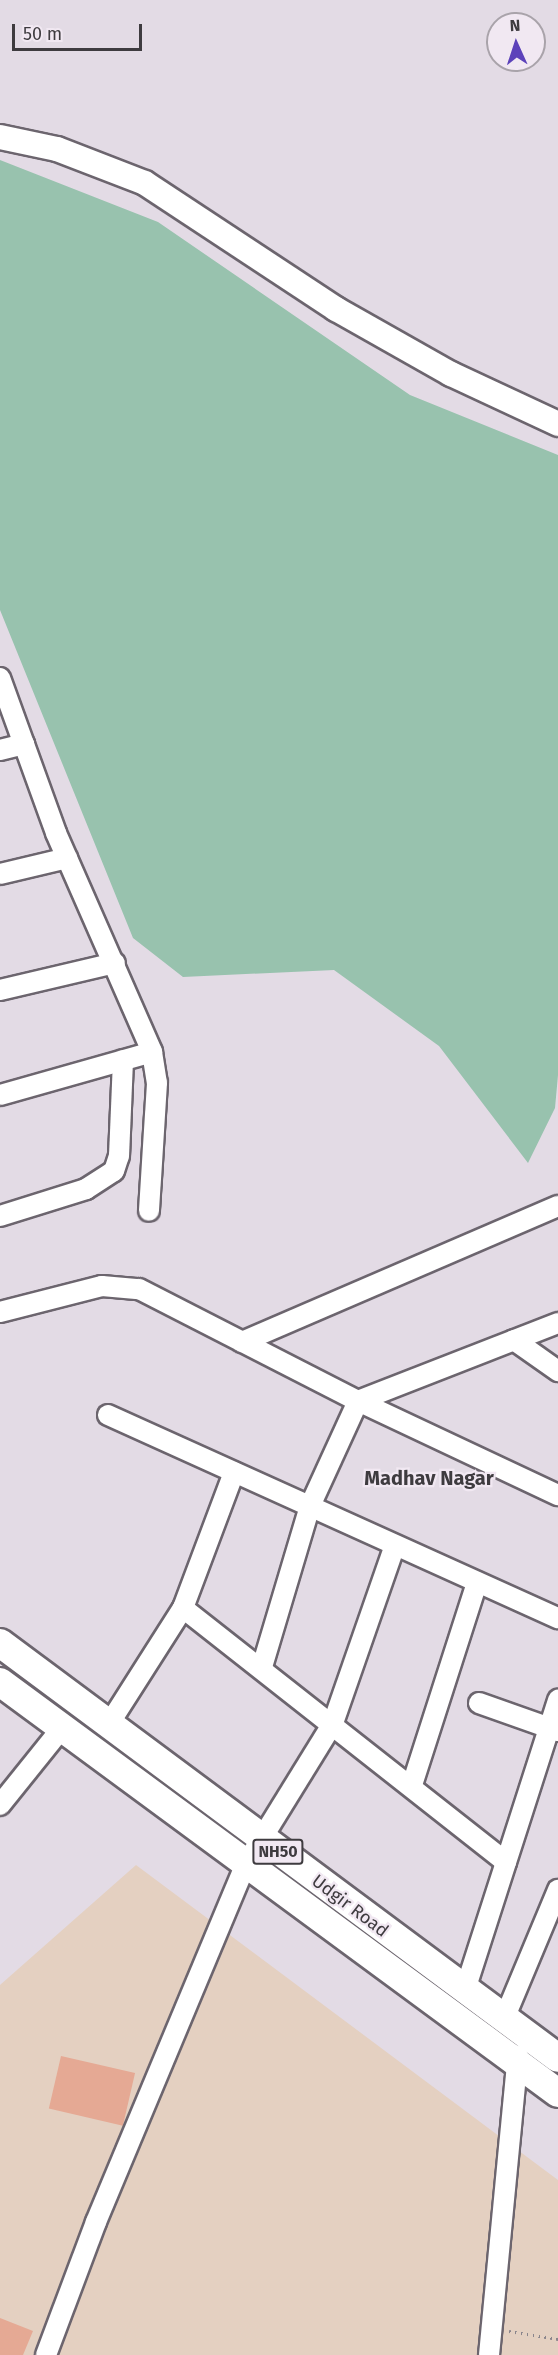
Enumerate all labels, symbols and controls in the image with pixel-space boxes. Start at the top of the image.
scale bar [15,12,146,50]
north arrow [486,12,546,72]
text: N [509,16,521,35]
text: 50 m [23,23,62,45]
district label: Madhav Nagar [364,1466,494,1490]
road number: NH50 [251,1839,305,1865]
street label: Udgir Road [307,1870,393,1942]

